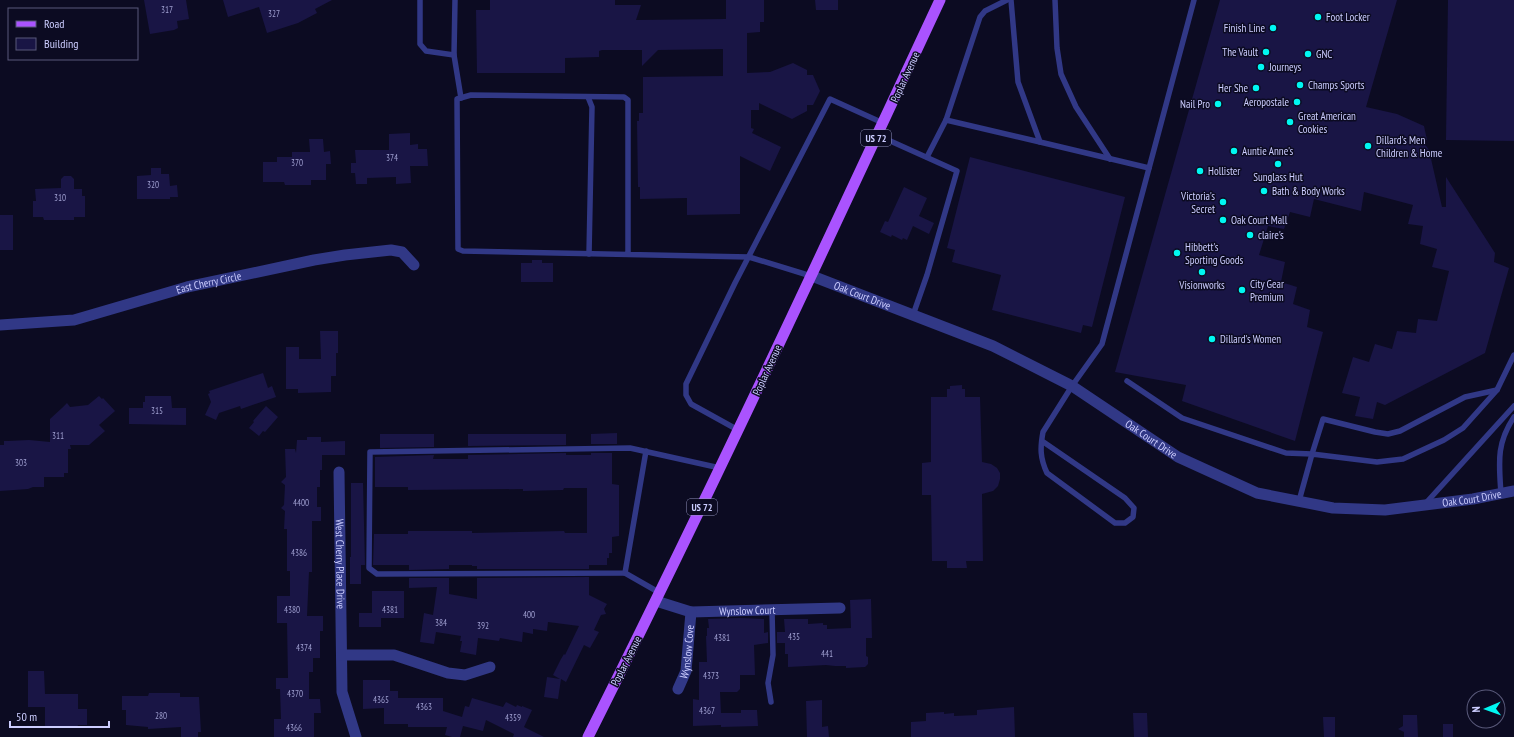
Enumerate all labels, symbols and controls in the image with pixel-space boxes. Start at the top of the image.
house number: 317 [161,4,173,15]
legend [8,8,138,60]
house number: 327 [268,8,280,19]
place label: Foot Locker [1326,10,1370,24]
marker: Foot Locker [1313,12,1323,22]
text: Road [44,16,64,31]
place label: Finish Line [1224,21,1265,35]
marker: Finish Line [1268,23,1278,33]
text: Building [44,36,79,51]
place label: The Vault [1222,45,1258,59]
marker: The Vault [1261,47,1271,57]
place label: GNC [1316,47,1332,61]
street label: Poplar Avenue [887,49,923,104]
marker: GNC [1303,49,1313,59]
place label: Journeys [1268,60,1302,74]
marker: Journeys [1256,62,1266,72]
place label: Champs Sports [1308,78,1365,92]
marker: Champs Sports [1295,80,1305,90]
place label: Her She [1218,81,1248,95]
marker: Her She [1251,83,1261,93]
place label: Aeropostale [1244,95,1289,109]
place label: Nail Pro [1180,97,1210,111]
marker: Aeropostale [1292,97,1302,107]
marker: Nail Pro [1213,99,1223,109]
place label: Great American Cookies [1298,109,1356,136]
marker: Great American Cookies [1285,117,1295,127]
road number: US 72 [861,130,891,146]
place label: Dillard's Men Children & Home [1376,133,1443,160]
marker: Dillard's Men Children & Home [1363,141,1373,151]
place label: Auntie Anne's [1242,144,1293,158]
marker: Auntie Anne's [1229,146,1239,156]
house number: 374 [386,152,398,163]
house number: 370 [291,157,303,168]
marker: Sunglass Hut [1273,159,1283,169]
place label: Hollister [1208,164,1240,178]
marker: Hollister [1195,166,1205,176]
place label: Sunglass Hut [1253,170,1303,184]
house number: 320 [147,179,159,190]
place label: Bath & Body Works [1272,184,1345,198]
marker: Bath & Body Works [1259,186,1269,196]
place label: Victoria's Secret [1180,189,1215,216]
house number: 310 [54,192,66,203]
marker: Victoria's Secret [1218,197,1228,207]
place label: Oak Court Mall [1231,213,1288,227]
marker: Oak Court Mall [1218,215,1228,225]
place label: claire's [1258,228,1284,242]
marker: claire's [1245,230,1255,240]
place label: Hibbett's Sporting Goods [1185,240,1244,267]
marker: Hibbett's Sporting Goods [1172,248,1182,258]
marker: Visionworks [1197,267,1207,277]
street label: East Cherry Circle [174,269,243,297]
place label: City Gear Premium [1250,277,1284,304]
street label: Oak Court Drive [832,278,893,313]
place label: Visionworks [1178,278,1225,292]
marker: City Gear Premium [1237,285,1247,295]
place label: Dillard's Women [1220,332,1281,346]
marker: Dillard's Women [1207,334,1217,344]
street label: Poplar Avenue [749,342,785,397]
house number: 315 [151,405,163,416]
street label: Oak Court Drive [1123,417,1180,462]
house number: 311 [52,430,64,441]
house number: 303 [15,457,27,468]
street label: Oak Court Drive [1441,487,1503,510]
house number: 4400 [293,497,309,508]
road number: US 72 [687,499,717,515]
street label: West Cherry Place Drive [333,519,348,609]
house number: 4386 [291,547,307,558]
street label: Wynslow Court [719,603,776,618]
house number: 4380 [284,604,300,615]
house number: 4381 [382,604,398,615]
house number: 400 [523,609,535,620]
house number: 384 [435,617,447,628]
house number: 392 [477,620,489,631]
street label: Wynslow Cove [676,624,697,681]
house number: 435 [788,631,800,642]
house number: 4381 [714,632,730,643]
street label: Poplar Avenue [608,633,645,688]
house number: 4374 [296,642,312,653]
house number: 441 [821,648,833,659]
house number: 4373 [703,670,719,681]
house number: 4370 [287,688,303,699]
north arrow [1466,689,1506,729]
house number: 4365 [373,694,389,705]
house number: 4363 [416,701,432,712]
scale bar [10,703,109,729]
house number: 4367 [699,705,715,716]
text: N [1469,706,1483,713]
text: 50 m [16,709,37,724]
house number: 280 [155,710,167,721]
house number: 4359 [505,712,521,723]
house number: 4366 [286,722,302,733]

